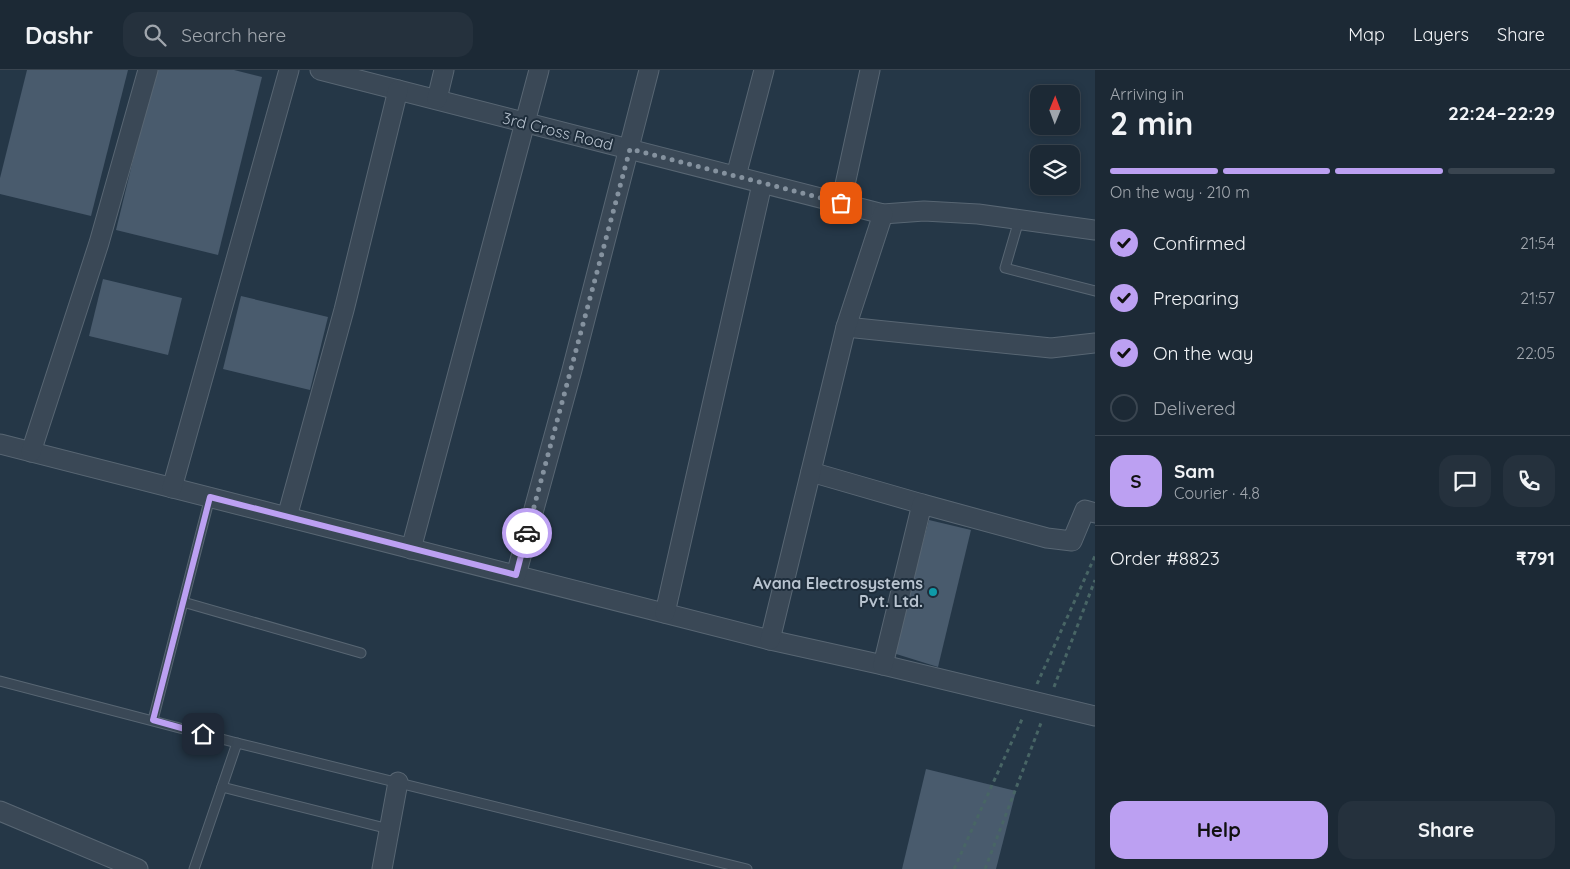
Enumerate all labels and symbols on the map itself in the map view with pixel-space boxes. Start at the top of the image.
north arrow [1030,85,1080,135]
street label: 3rd Cross Road [501,108,615,154]
pin [820,182,862,224]
courier [502,508,552,558]
place label: Avana Electrosystems Pvt. Ltd. [753,573,923,611]
marker: Avana Electrosystems Pvt. Ltd. [927,586,939,598]
pin [182,713,224,755]

